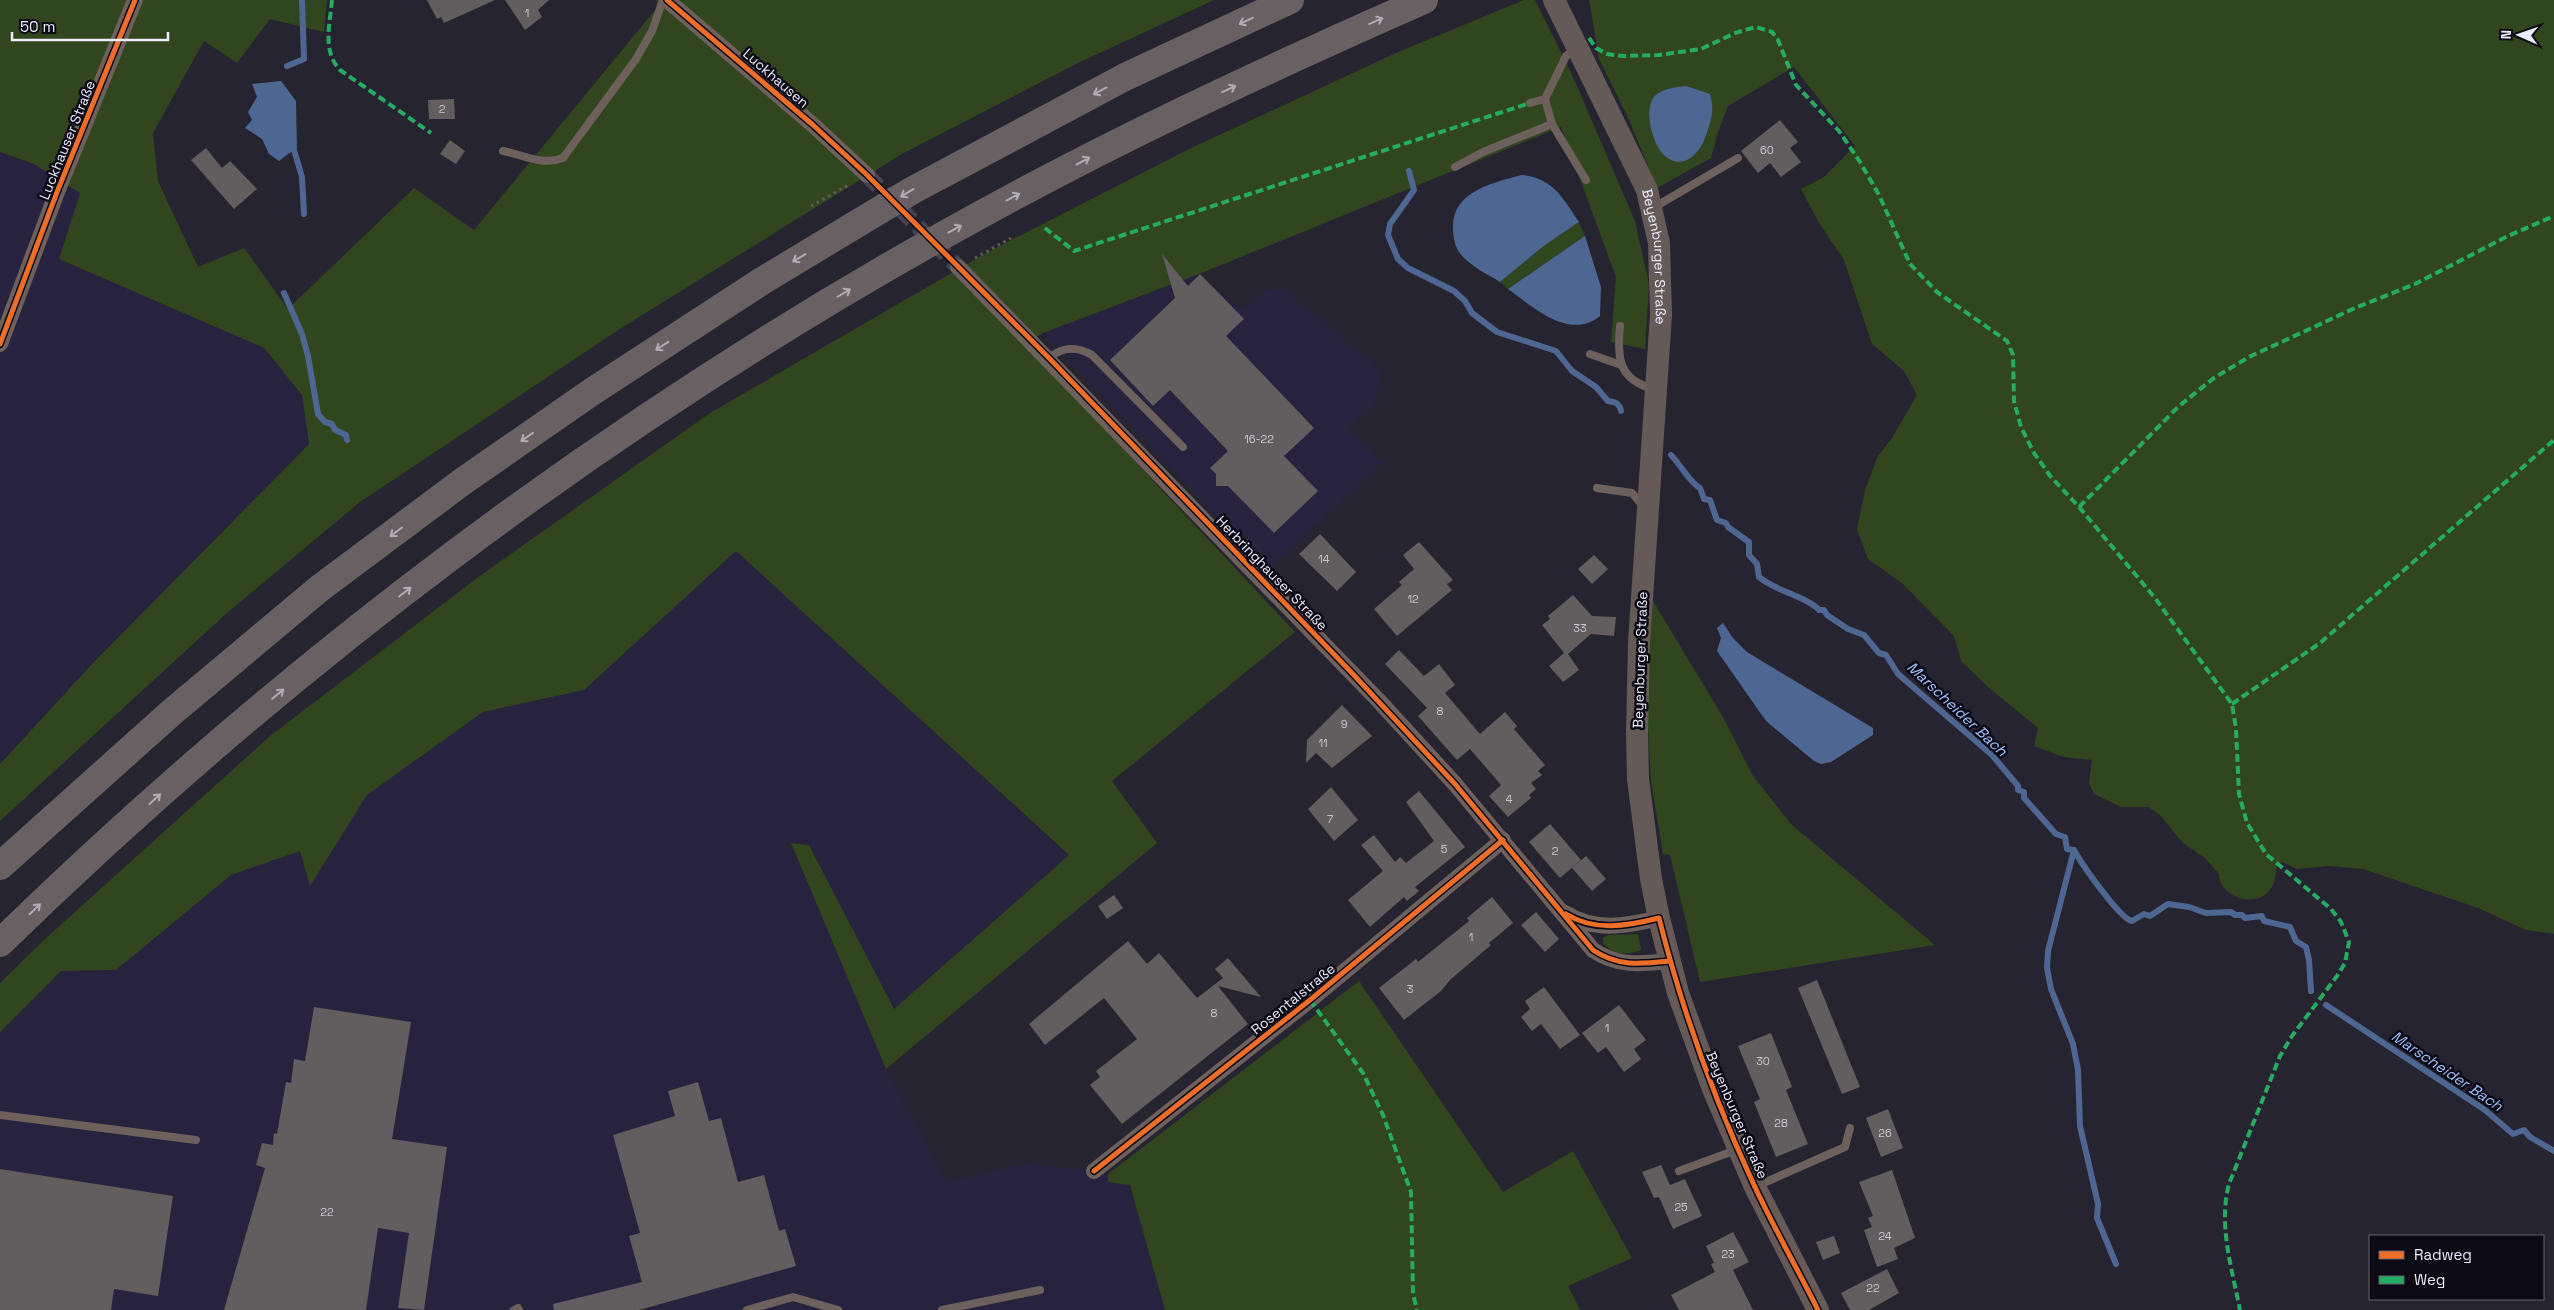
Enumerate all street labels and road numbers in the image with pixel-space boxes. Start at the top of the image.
street label: Luckhausen [739,45,813,111]
street label: Luckhauser Straße [35,78,99,202]
street label: Beyenburger Straße [1638,187,1670,325]
street label: Herbringhauser Straße [1212,512,1332,634]
street label: Beyenburger Straße [1629,591,1651,729]
street label: Rosentalstraße [1247,960,1339,1038]
street label: Beyenburger Straße [1702,1048,1772,1182]

